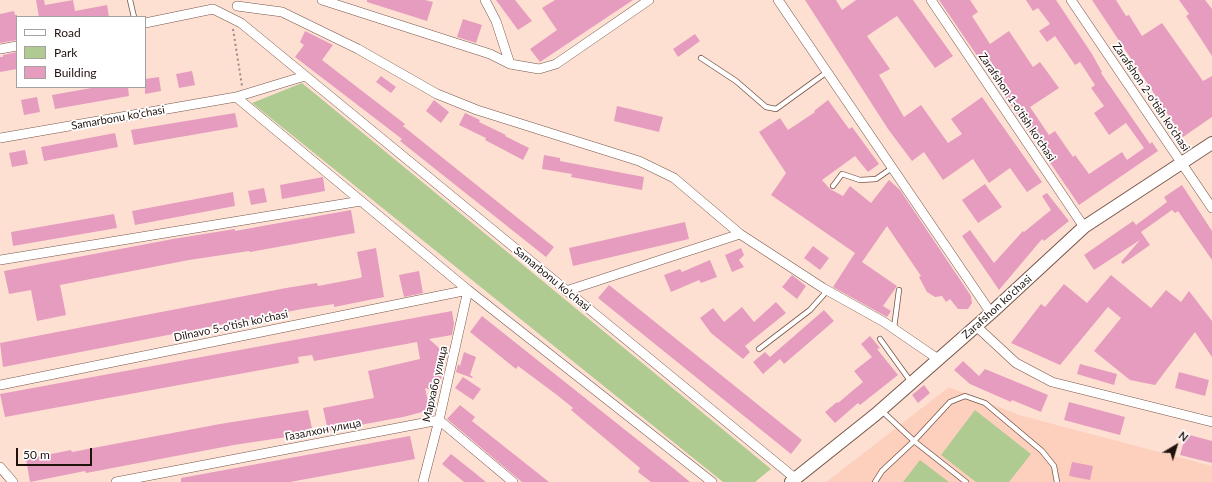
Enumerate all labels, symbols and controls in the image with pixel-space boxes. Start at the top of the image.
legend [16,16,146,88]
text: Road [54,25,81,40]
street label: Zarafshon 2-o'tish ko'chasi [1110,40,1192,154]
text: Park [54,45,77,60]
street label: Zarafshon 1-o'tish ko'chasi [976,50,1058,164]
text: Building [54,65,97,80]
street label: Samarbonu ko'chasi [70,103,166,133]
street label: Samarbonu ko'chasi [511,244,593,314]
street label: Zarafshon ko'chasi [960,272,1034,342]
street label: Dilnavo 5-o'tish ko'chasi [173,307,289,345]
street label: Мархабо улица [420,345,450,423]
street label: Газалхон улица [284,416,362,444]
north arrow [1156,426,1196,466]
text: N [1176,428,1191,444]
scale bar [18,440,94,466]
text: 50 m [23,447,50,462]

